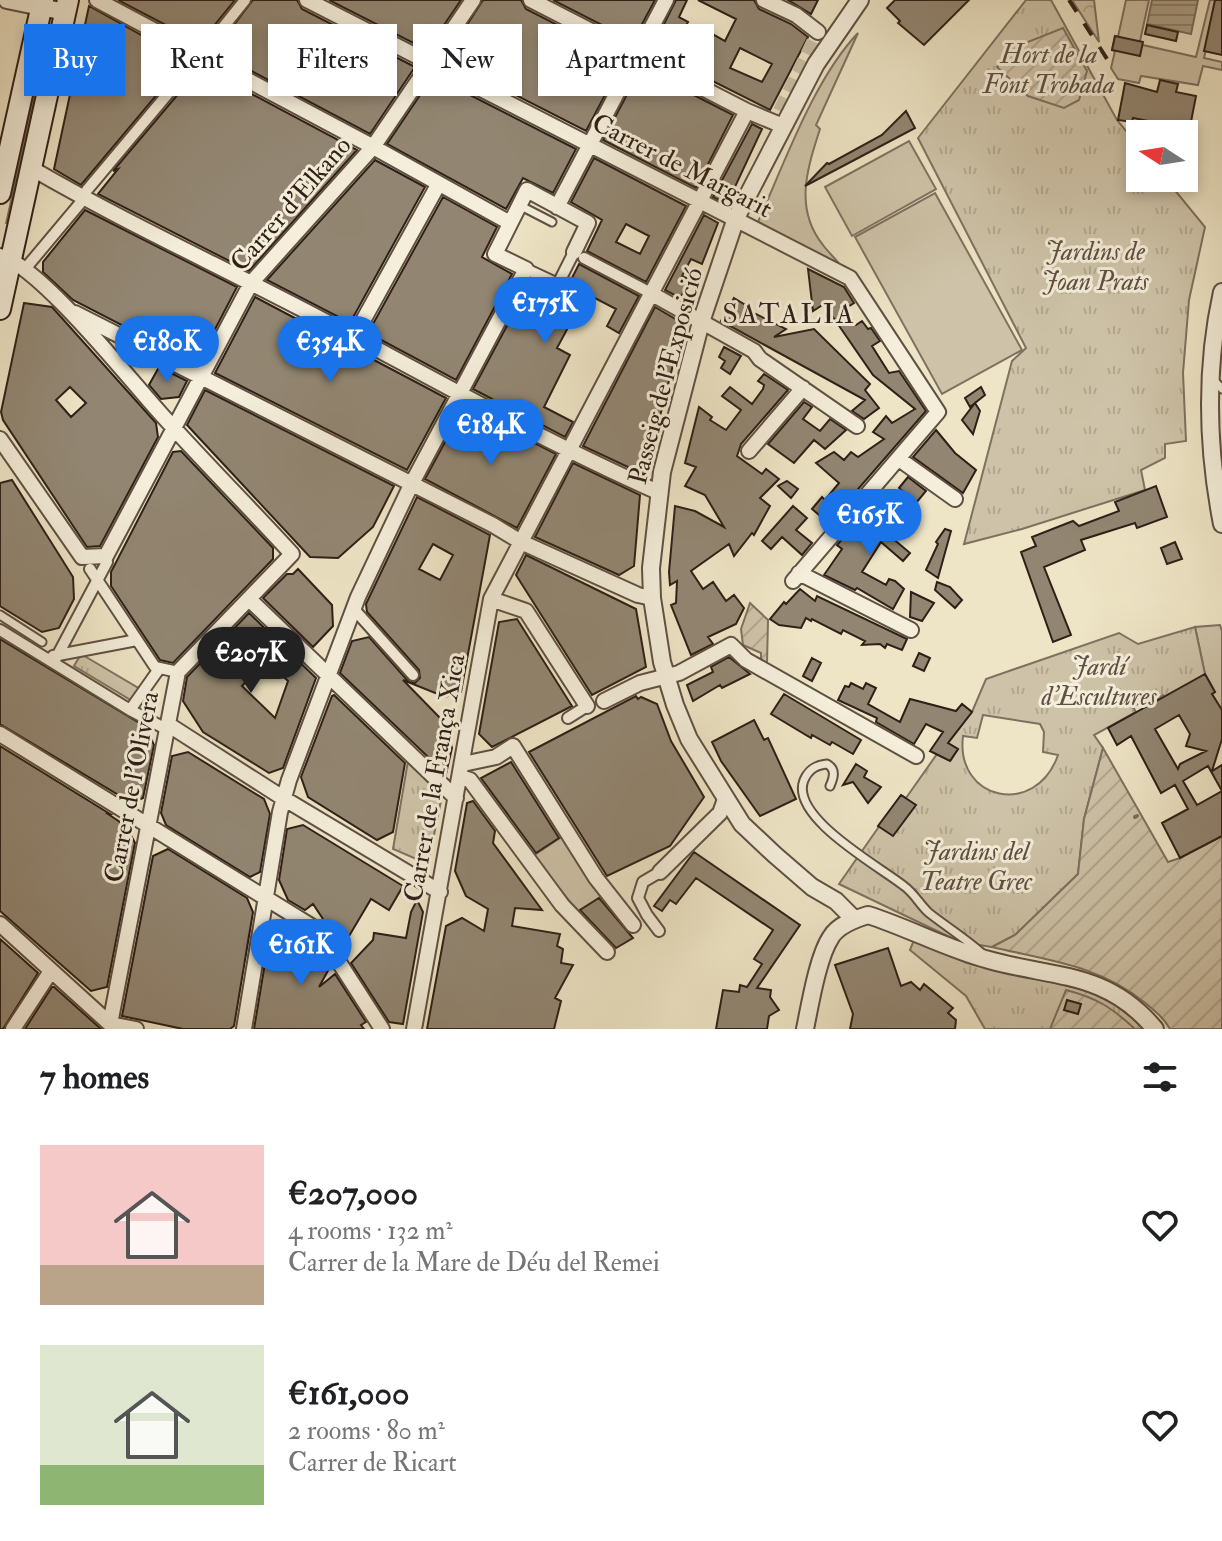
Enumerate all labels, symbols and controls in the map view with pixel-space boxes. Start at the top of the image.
chip: Buy [24,24,125,96]
chip: Rent [141,24,252,96]
chip: Filters [268,24,397,96]
chip: New [413,24,522,96]
chip: Apartment [538,24,714,96]
park label: Hort de la Font Trobada [981,39,1115,101]
street label: Carrer de Margarit [587,107,777,225]
north arrow [1126,120,1198,192]
map controls [1126,120,1198,192]
street label: Carrer d'Elkano [224,130,358,278]
park label: Jardins de Joan Prats [1042,236,1149,298]
street label: Passeig de l'Exposició [622,264,711,488]
pin: €175K [489,277,601,345]
text: €175K [512,287,578,319]
district label: SATALIA [722,297,856,332]
pin: €180K [111,316,223,384]
pin: €354K [274,316,386,384]
text: €180K [133,326,201,358]
text: €354K [296,326,364,358]
pin: €184K [435,399,547,467]
text: €184K [457,409,525,441]
pin: €165K [814,489,926,557]
text: €165K [836,499,904,531]
pin: €207K [195,627,307,695]
text: €207K [215,637,287,669]
street label: Carrer de la França Xica [397,651,473,904]
park label: Jardí d'Escultures [1041,651,1157,713]
street label: Carrer de l'Olivera [98,688,166,885]
park label: Jardins del Teatre Grec [920,836,1033,898]
pin: €161K [245,919,357,987]
text: €161K [269,929,333,961]
icon: filters [1138,1055,1182,1099]
text: 7 homes [40,1056,149,1099]
text: €207,000 [288,1172,418,1215]
icon: home [104,1177,200,1273]
icon: heart [1138,1203,1182,1247]
text: 4 rooms · 132 m² [288,1215,453,1247]
text: Carrer de la Mare de Déu del Remei [288,1247,660,1279]
text: €161,000 [288,1372,409,1415]
icon: home [104,1377,200,1473]
icon: heart [1138,1403,1182,1447]
text: 2 rooms · 80 m² [288,1415,445,1447]
text: Carrer de Ricart [288,1447,457,1479]

